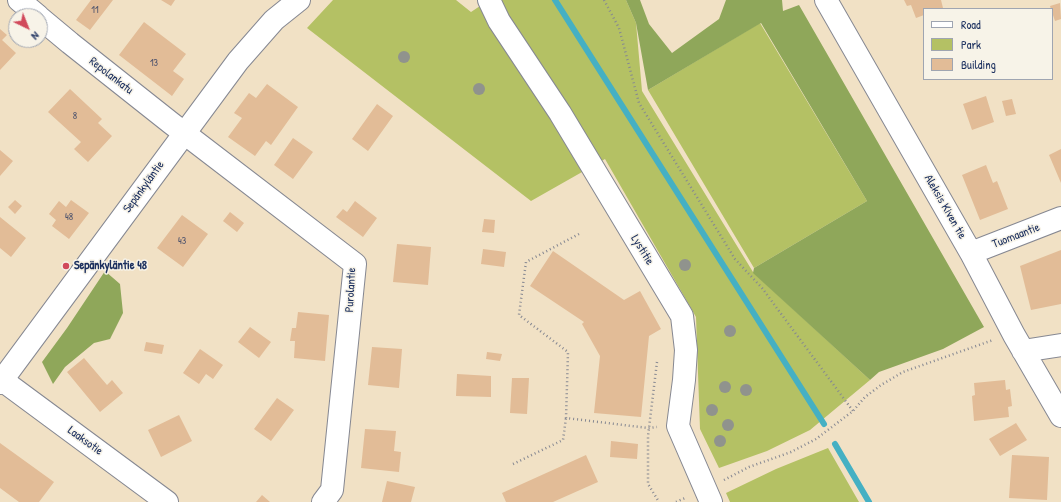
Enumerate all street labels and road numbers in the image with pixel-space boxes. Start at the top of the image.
street label: Repolankatu [86,54,136,98]
street label: Sepänkyläntie [120,158,168,216]
street label: Aleksis Kiven tie [921,172,969,242]
street label: Tuomaantie [990,220,1042,252]
street label: Lystitie [627,232,657,268]
street label: Purolantie [343,267,359,313]
street label: Laaksotie [65,423,105,459]

